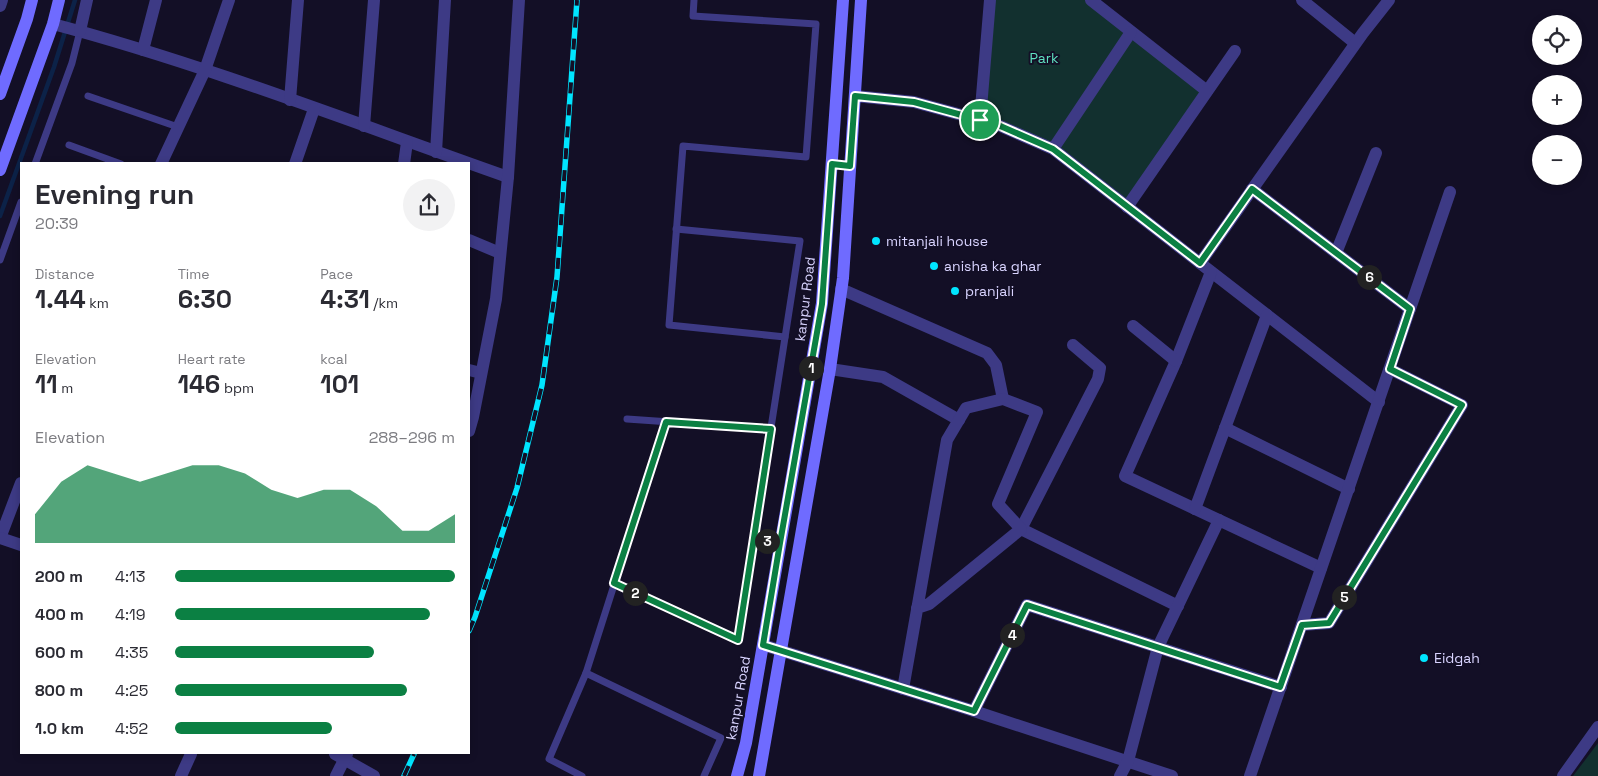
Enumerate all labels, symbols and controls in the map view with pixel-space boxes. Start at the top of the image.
map controls [1532,15,1582,185]
button: locate [1532,15,1582,65]
park label: Park [1029,49,1059,67]
button: + [1532,75,1582,125]
pin [959,99,1001,141]
icon: arrive [966,106,994,134]
button: − [1532,135,1582,185]
text: Evening run [35,176,194,212]
button: share [403,179,455,231]
text: 20:39 [35,213,78,234]
place label: mitanjali house [886,232,988,250]
marker: mitanjali house [870,235,882,247]
street label: kanpur Road [791,256,819,342]
place label: anisha ka ghar [944,257,1042,275]
marker: anisha ka ghar [928,260,940,272]
pin: 6 [1356,264,1382,290]
text: Distance [35,265,95,283]
text: Time [178,265,210,283]
text: Pace [320,265,353,283]
text: 6 [1365,268,1374,286]
place label: pranjali [965,282,1014,300]
text: 1.44 [35,283,86,315]
text: 6:30 [178,283,232,315]
text: 4:31 [320,283,370,315]
marker: pranjali [949,285,961,297]
text: km [86,294,109,312]
text: /km [370,294,398,312]
text: Elevation [35,350,96,368]
text: Heart rate [178,350,246,368]
text: kcal [320,350,347,368]
pin: 1 [798,356,824,380]
text: 1 [808,359,815,377]
text: 11 [35,368,58,400]
text: 146 [178,368,220,400]
text: 101 [320,368,359,400]
text: m [58,379,73,397]
text: bpm [220,379,254,397]
text: Elevation [35,427,105,448]
text: 288–296 m [369,427,455,448]
pin: 3 [754,528,780,554]
text: 3 [763,532,772,550]
text: 200 m [35,566,83,587]
text: 4:13 [115,566,145,587]
pin: 2 [622,580,648,606]
text: 2 [631,584,640,602]
pin: 5 [1332,584,1356,610]
text: 5 [1340,588,1349,606]
text: 400 m [35,604,84,625]
text: 4:19 [115,604,146,625]
pin: 4 [1000,622,1024,648]
text: 4 [1008,626,1017,644]
text: 600 m [35,642,83,663]
text: 4:35 [115,642,148,663]
place label: Eidgah [1434,649,1480,667]
marker: Eidgah [1418,652,1430,664]
street label: kanpur Road [722,655,754,741]
text: 800 m [35,680,83,701]
text: 4:25 [115,680,148,701]
text: 1.0 km [35,718,84,739]
text: 4:52 [115,718,148,739]

